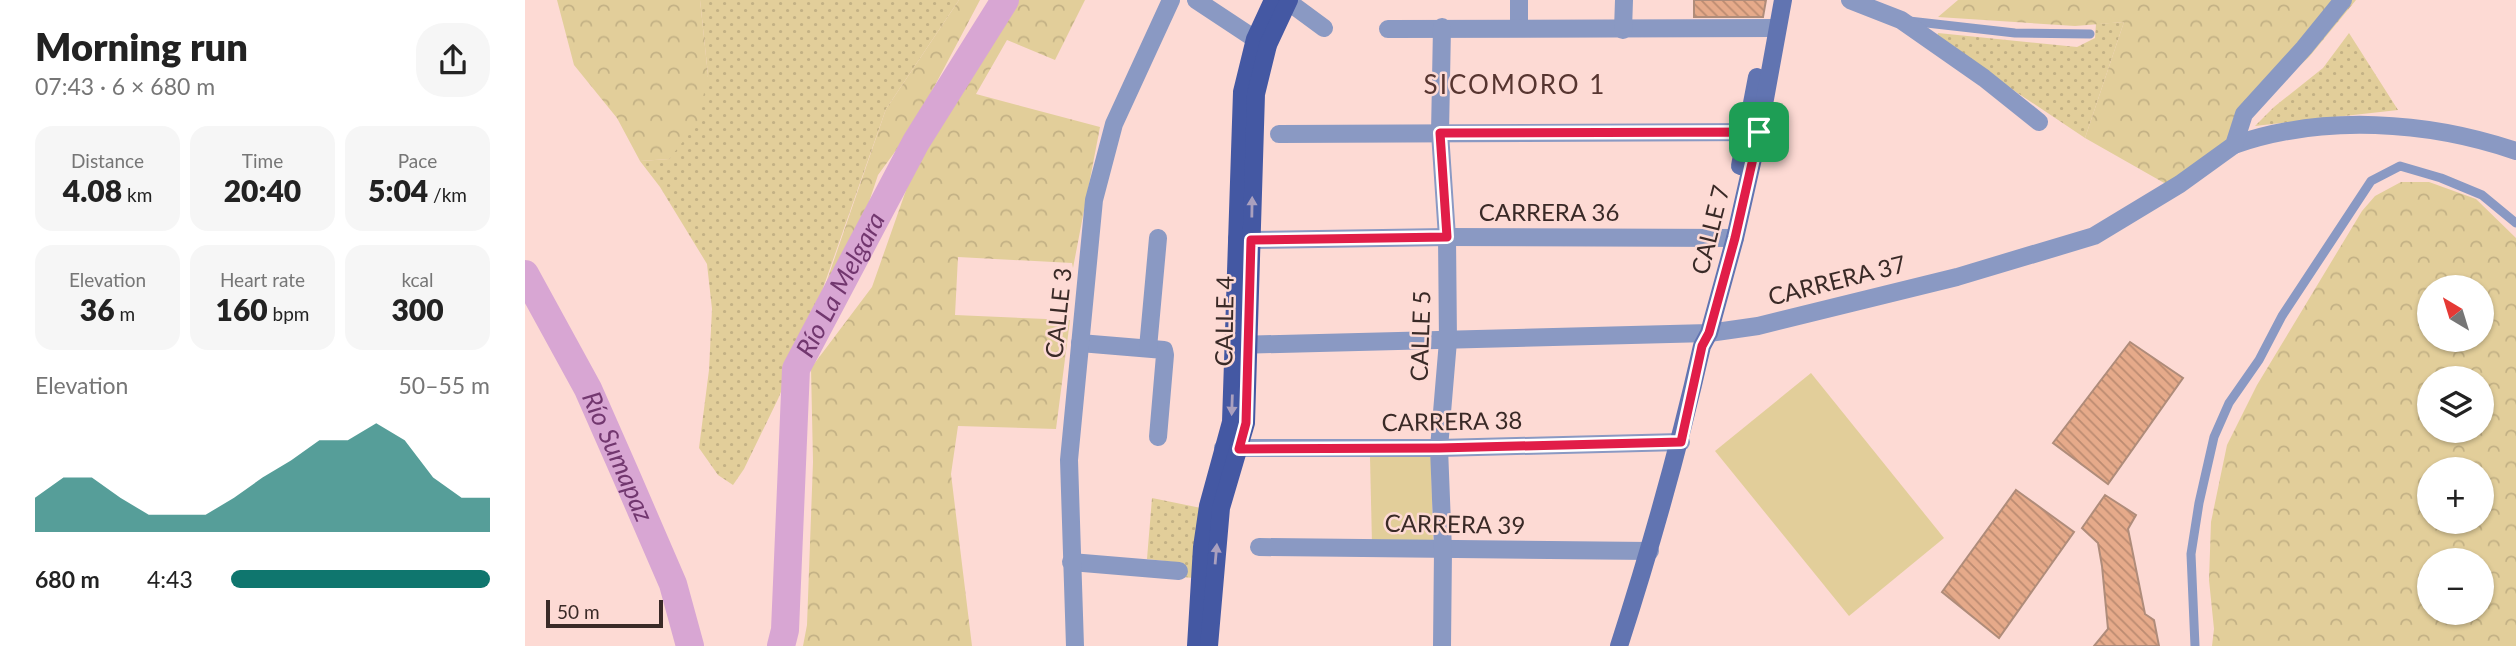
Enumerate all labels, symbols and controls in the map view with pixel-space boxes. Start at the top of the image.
text: Morning run [35,23,248,69]
button: share [416,23,490,97]
district label: SICOMORO 1 [1424,68,1606,100]
text: 07:43 · 6 × 680 m [35,72,215,100]
pin [1729,102,1789,162]
icon: arrive [1740,113,1778,151]
text: Distance [71,149,144,172]
text: Time [242,149,283,172]
text: Pace [398,149,437,172]
text: 4.08 [63,172,122,208]
text: 20:40 [224,172,301,208]
text: 5:04 [368,172,428,208]
street label: CALLE 7 [1684,182,1735,277]
text: km [122,183,152,206]
text: /km [428,183,467,206]
one-way arrow [1246,196,1258,218]
street label: CARRERA 36 [1479,197,1619,226]
water label: Río La Melgara [788,206,891,362]
street label: CARRERA 37 [1765,248,1908,311]
street label: CALLE 3 [1038,266,1077,360]
text: Elevation [69,268,146,291]
text: Heart rate [220,268,305,291]
text: kcal [401,268,434,291]
street label: CALLE 4 [1208,275,1239,367]
north arrow [2417,275,2494,352]
map controls [2417,275,2494,625]
street label: CALLE 5 [1403,290,1436,382]
text: 36 [80,291,115,327]
text: 160 [216,291,268,327]
text: 300 [391,291,444,327]
text: m [115,302,135,325]
text: bpm [268,302,309,325]
button: layers [2417,366,2494,443]
text: Elevation [35,371,128,399]
text: 50–55 m [398,371,490,399]
water label: Río Sumapaz [576,386,661,526]
one-way arrow [1226,395,1237,417]
street label: CARRERA 38 [1381,405,1523,436]
button: + [2417,457,2494,534]
street label: CARRERA 39 [1384,508,1526,539]
one-way arrow [1211,542,1222,564]
button: − [2417,548,2494,625]
text: 680 m [35,565,100,593]
text: 4:43 [147,565,193,593]
scale bar [546,597,663,629]
text: 50 m [557,600,600,623]

